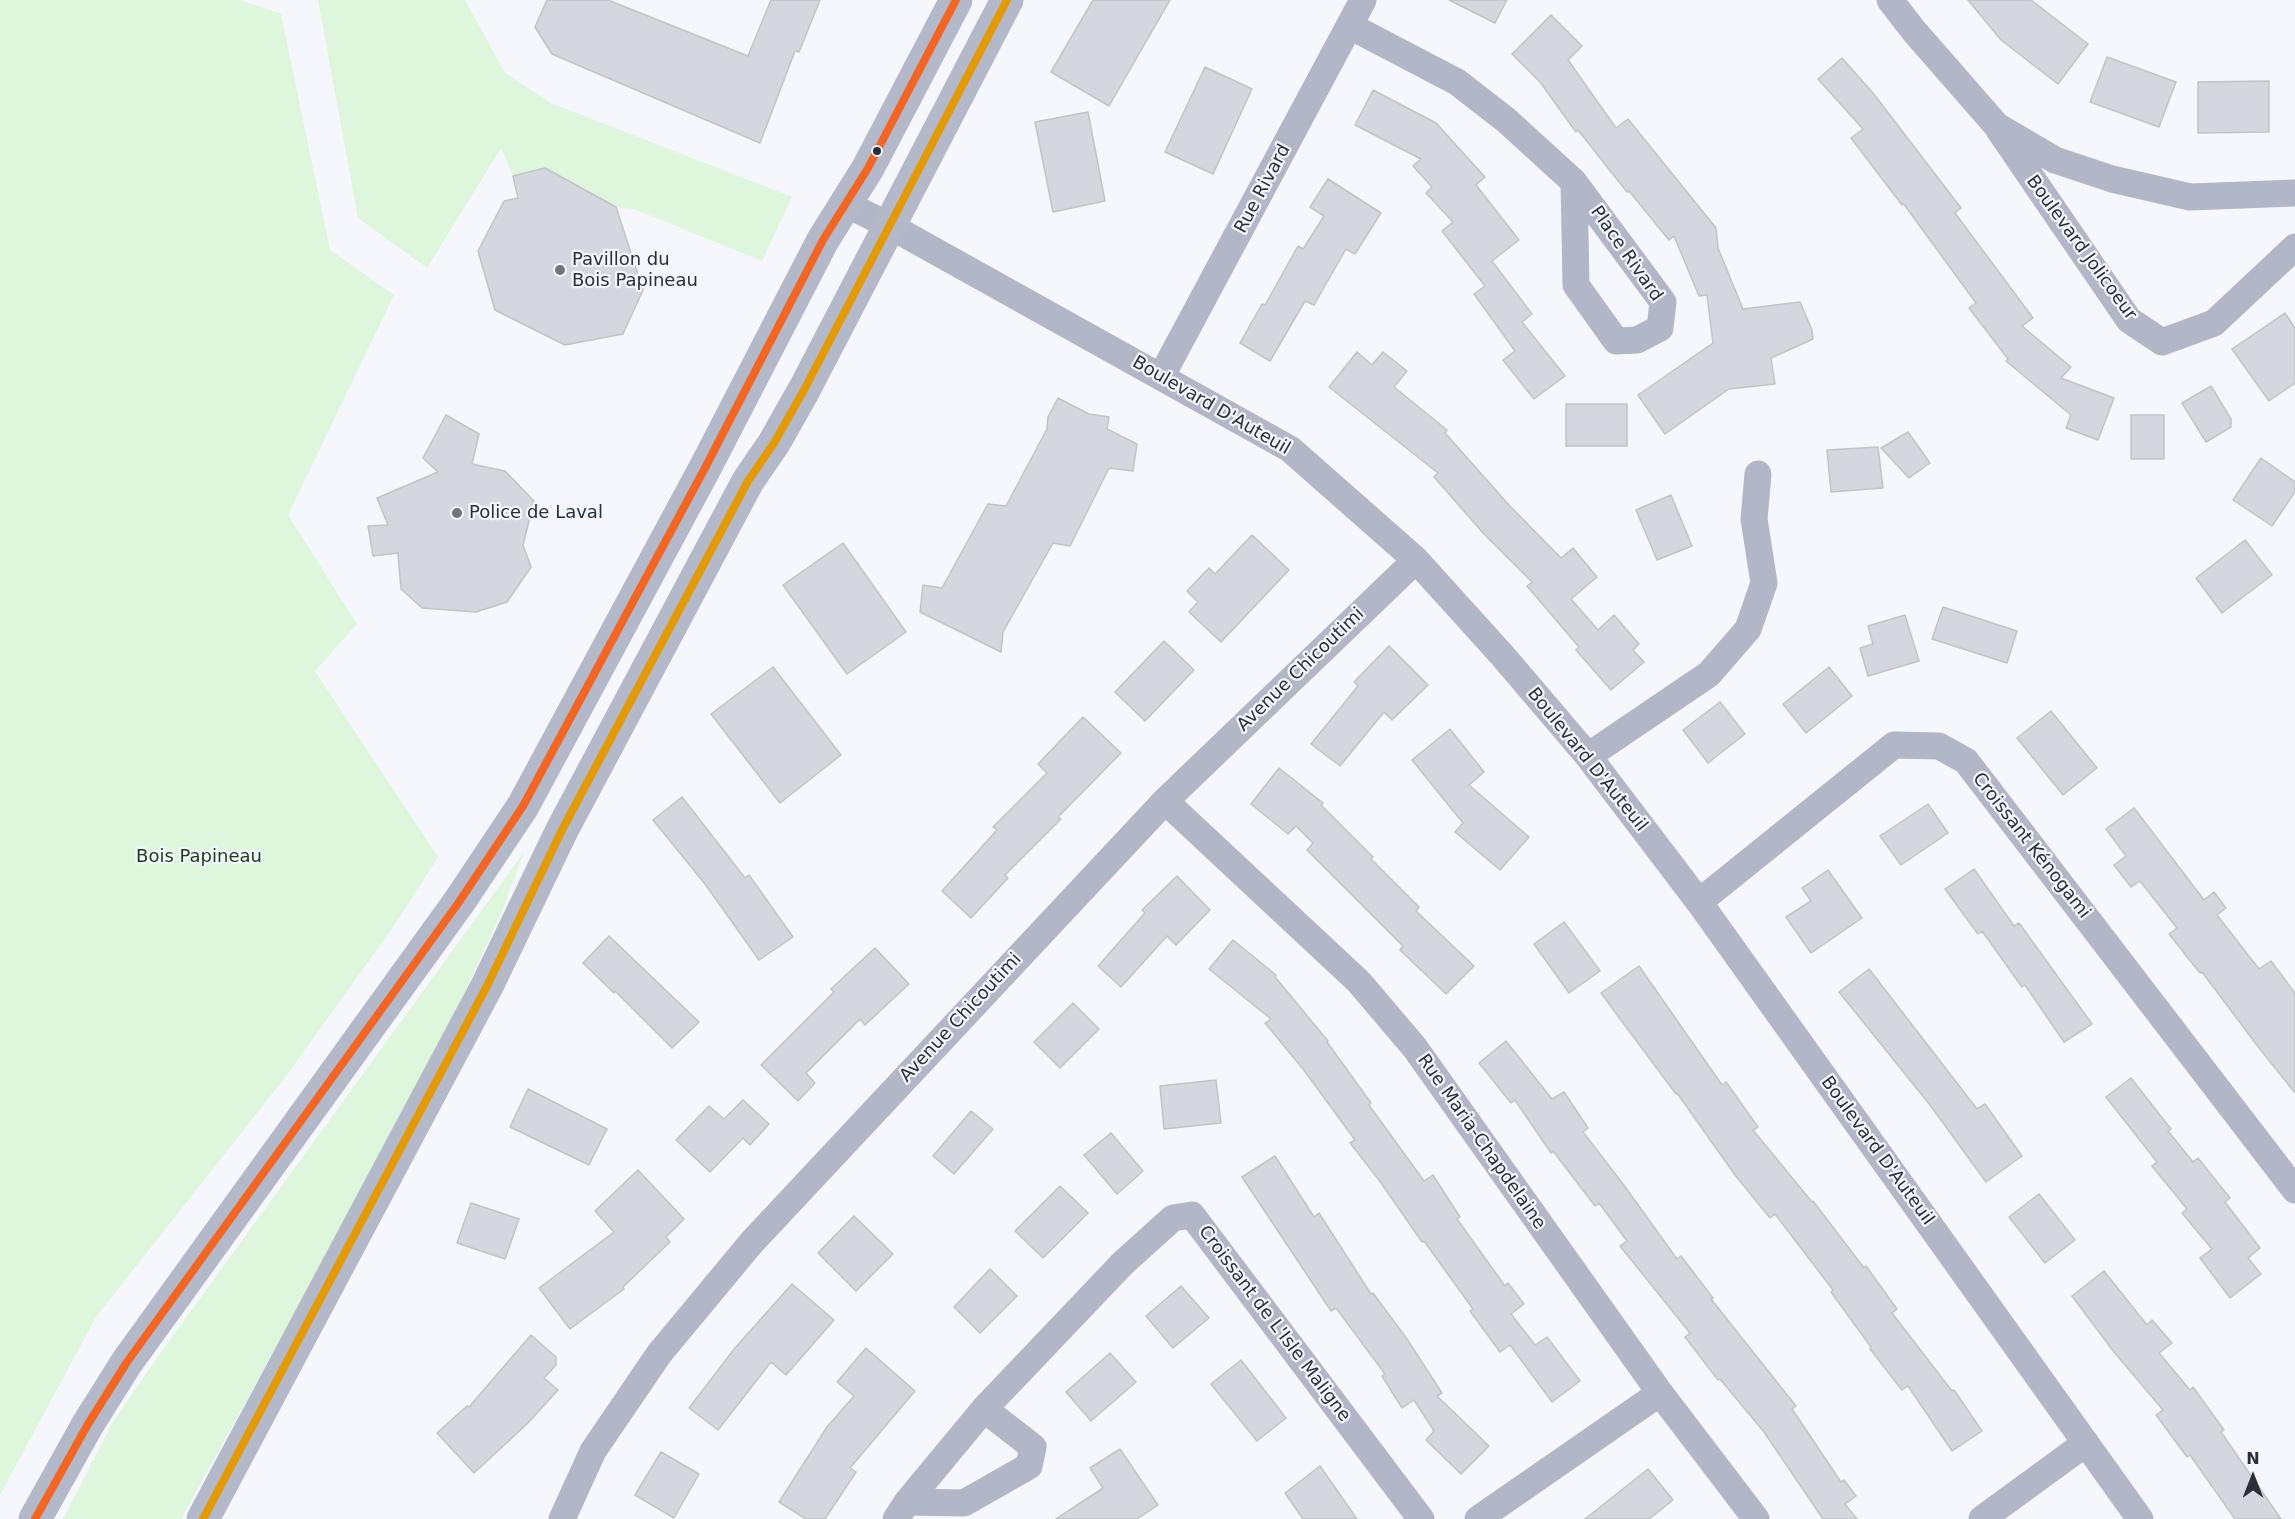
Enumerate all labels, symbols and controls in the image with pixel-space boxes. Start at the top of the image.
street label: Rue Rivard [1231,141,1295,237]
unlabelled marker [871,145,883,157]
street label: Boulevard Jolicoeur [2021,171,2141,325]
street label: Place Rivard [1585,202,1667,306]
place label: Pavillon du Bois Papineau [572,249,698,292]
marker: Pavillon du Bois Papineau [553,263,567,277]
street label: Boulevard D'Auteuil [1128,352,1294,460]
place label: Police de Laval [469,502,603,524]
marker: Police de Laval [450,506,464,520]
street label: Avenue Chicoutimi [1233,604,1369,736]
street label: Boulevard D'Auteuil [1522,684,1652,836]
street label: Croissant Kénogami [1967,769,2095,923]
park label: Bois Papineau [136,846,262,868]
street label: Avenue Chicoutimi [896,949,1026,1087]
street label: Rue Maria-Chapdelaine [1412,1050,1550,1234]
street label: Boulevard D'Auteuil [1816,1072,1938,1230]
street label: Croissant de L'Isle Maligne [1193,1222,1355,1426]
north arrow [2223,1447,2283,1507]
text: N [2246,1449,2260,1468]

